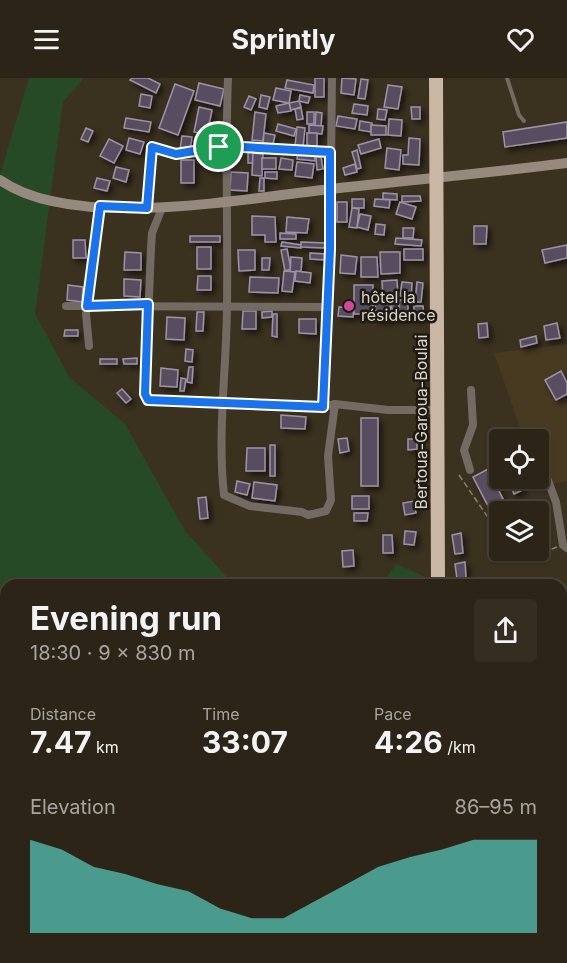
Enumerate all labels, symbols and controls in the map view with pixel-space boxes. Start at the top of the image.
icon: menu [30,23,63,56]
text: Sprintly [232,23,335,56]
icon: heart [504,23,537,56]
pin [193,121,244,172]
icon: arrive [202,130,235,163]
place label: hôtel la résidence [361,287,435,325]
marker: hôtel la résidence [342,299,356,313]
street label: Bertoua-Garoua-Boulai [411,335,431,509]
map controls [489,429,549,561]
button: locate [489,429,549,489]
button: layers [489,501,549,561]
text: Evening run [30,598,222,638]
button: share [474,599,537,662]
text: 18:30 · 9 × 830 m [30,641,196,665]
text: Distance [30,704,96,724]
text: Time [202,704,240,724]
text: Pace [374,704,412,724]
text: 7.47 [30,724,91,760]
text: 33:07 [202,724,288,760]
text: 4:26 [374,724,443,760]
text: km [91,737,119,757]
text: /km [443,737,476,757]
text: Elevation [30,795,116,819]
text: 86–95 m [455,795,537,819]

